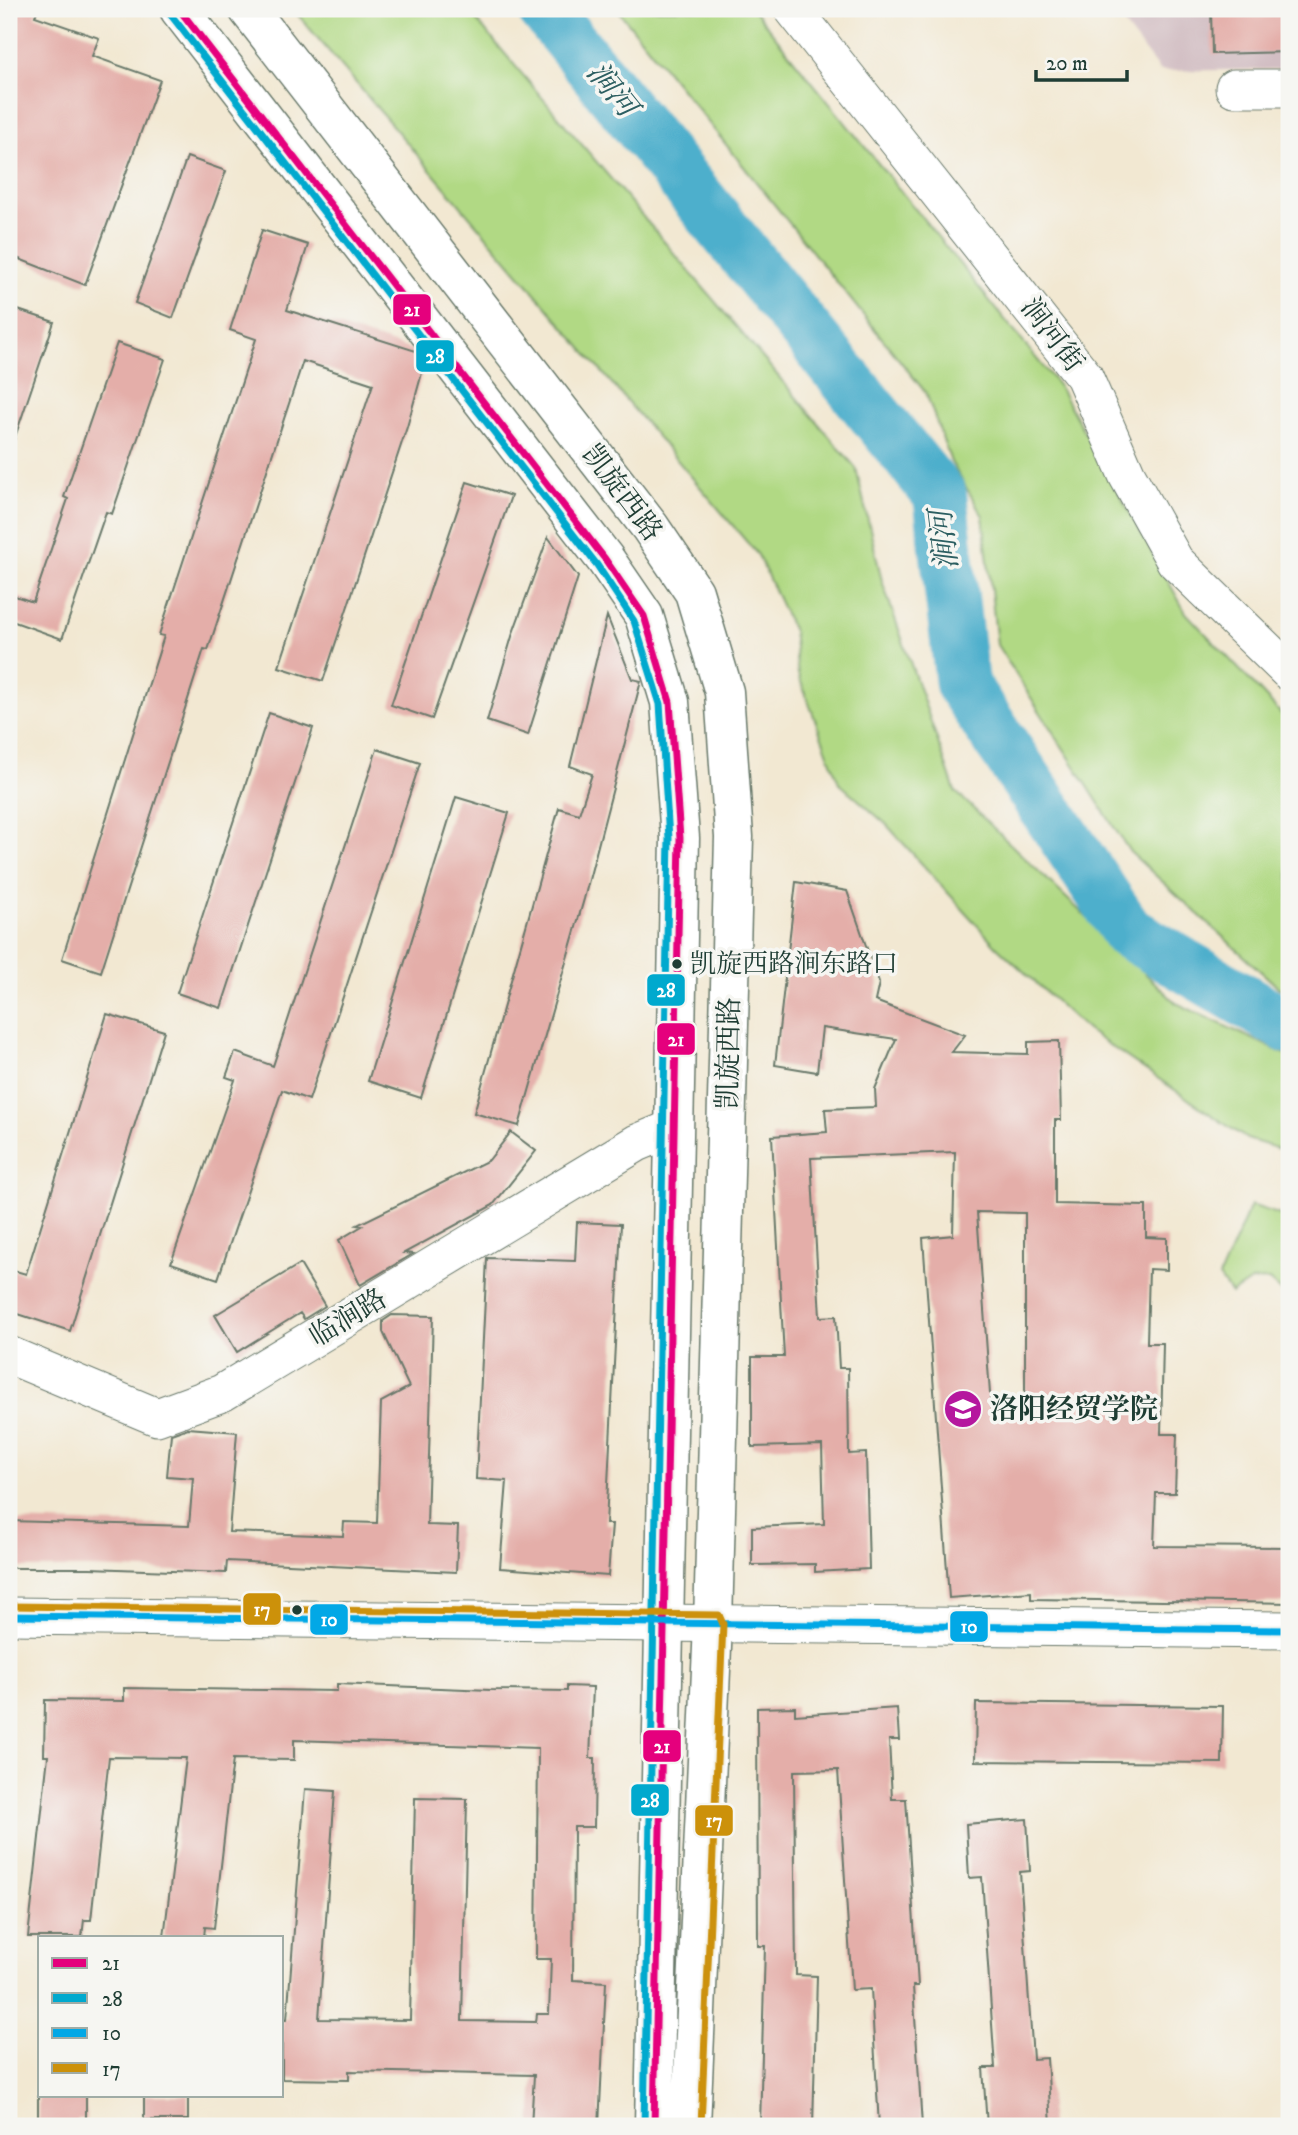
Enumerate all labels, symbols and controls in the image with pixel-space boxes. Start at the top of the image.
scale bar [1036,38,1126,82]
text: 20 m [1046,51,1088,77]
water label: 涧河 [578,55,647,129]
street label: 涧河街 [1013,291,1091,379]
line badge: 21 [392,293,432,326]
text: 21 [404,299,420,322]
line badge: 28 [415,339,455,373]
text: 28 [426,346,445,369]
street label: 凯旋西路 [574,438,670,548]
water label: 涧河 [922,503,967,572]
place label: 凯旋西路涧东路口 [690,948,898,981]
marker: 凯旋西路涧东路口 [670,957,684,971]
line badge: 28 [646,973,686,1007]
text: 28 [657,980,676,1003]
street label: 凯旋西路 [711,997,747,1109]
line badge: 21 [656,1022,696,1056]
text: 21 [668,1029,684,1052]
street label: 临涧路 [303,1281,393,1355]
school or university icon: 洛阳经贸学院 [942,1388,984,1430]
place label: 洛阳经贸学院 [990,1392,1158,1427]
line badge: 17 [242,1592,282,1626]
text: 17 [254,1599,271,1622]
unlabelled marker [290,1603,304,1617]
line badge: 10 [309,1603,349,1636]
text: 10 [320,1609,338,1632]
line badge: 10 [949,1610,989,1643]
text: 10 [960,1616,978,1639]
line badge: 21 [642,1729,682,1763]
text: 21 [654,1736,670,1759]
line badge: 28 [630,1783,670,1817]
text: 28 [641,1790,660,1813]
line badge: 17 [694,1804,734,1837]
text: 17 [706,1810,723,1833]
legend [38,1936,284,2096]
text: 21 [102,1951,120,1977]
text: 28 [102,1987,123,2013]
text: 10 [102,2021,121,2047]
text: 17 [102,2057,121,2083]

